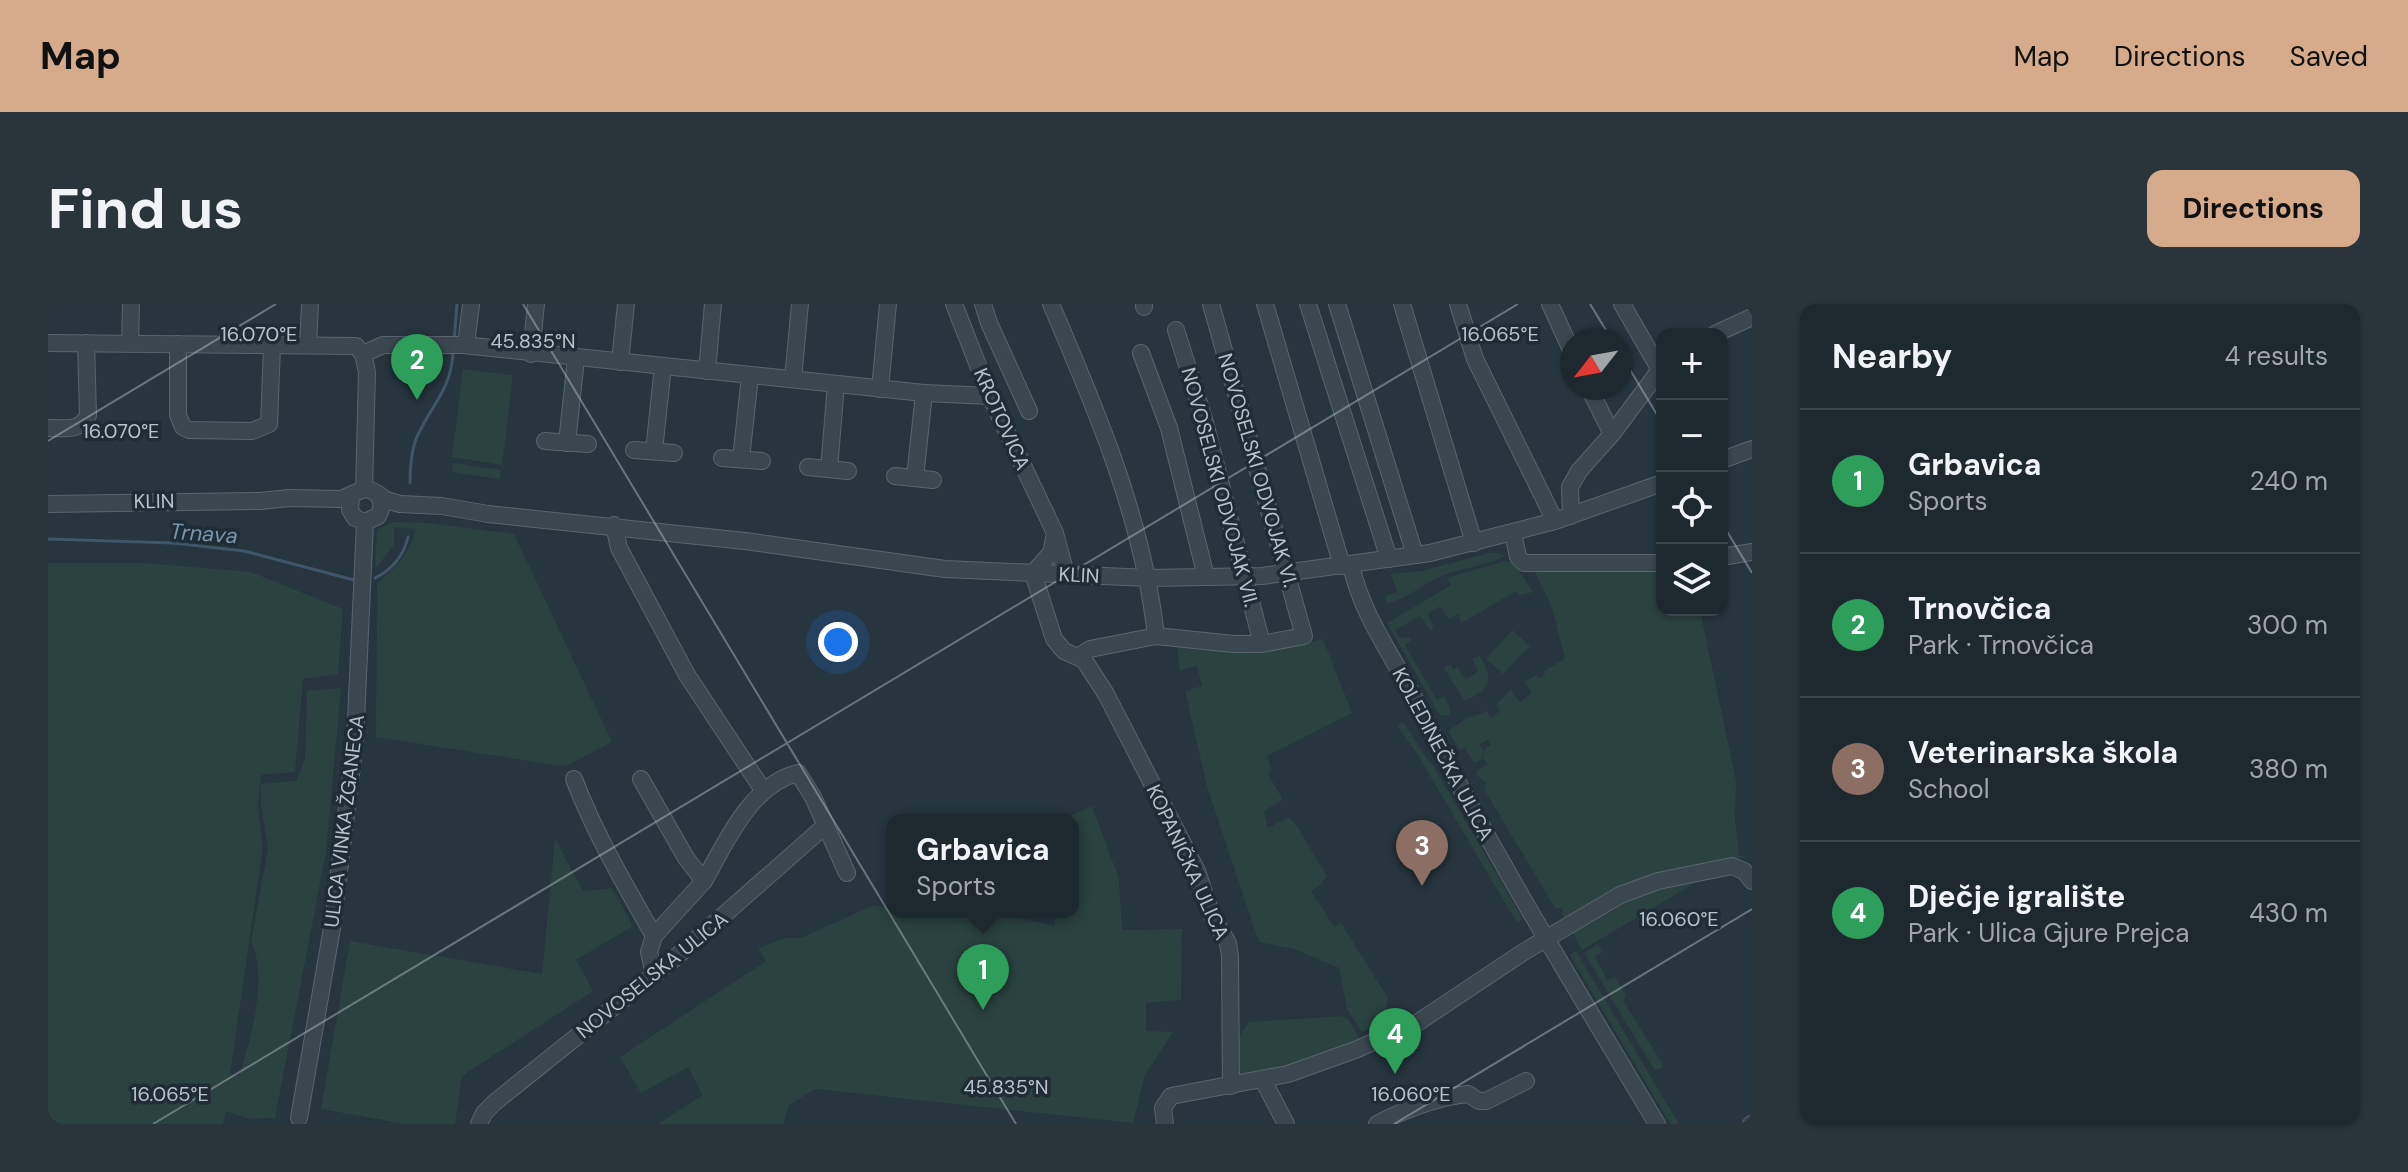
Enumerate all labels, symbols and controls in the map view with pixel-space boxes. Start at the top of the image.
text: Map [40,31,121,81]
text: Map [2013,38,2070,75]
text: Directions [2114,38,2246,75]
text: Saved [2290,38,2368,75]
button: Directions [2147,170,2360,247]
text: Find us [48,172,243,245]
text: 16.070°E [221,321,297,347]
text: 16.065°E [1461,321,1539,347]
text: 45.835°N [490,328,576,354]
north arrow [1560,328,1632,400]
map controls [1656,328,1728,616]
button: + [1656,328,1728,400]
pin: 2 [391,334,443,400]
text: Nearby [1832,334,1952,379]
text: 4 results [2224,339,2328,373]
street label: NOVOSELSKI ODVOJAK VI. [1212,350,1304,590]
street label: KROTOVICA [968,364,1036,474]
street label: NOVOSELSKI ODVOJAK VII. [1176,365,1264,610]
button: − [1656,400,1728,472]
text: 16.070°E [83,418,159,444]
text: Grbavica [1908,445,2041,484]
text: 1 [1853,464,1863,498]
text: 240 m [2250,464,2328,498]
button: locate [1656,472,1728,544]
text: Sports [1908,484,1988,518]
street label: KLIN [133,488,175,514]
water label: Trnava [169,517,239,550]
button: layers [1656,544,1728,616]
street label: KLIN [1058,561,1100,589]
text: Trnovčica [1908,589,2051,628]
text: 2 [1850,608,1866,642]
text: 300 m [2247,608,2328,642]
your location [818,622,858,662]
text: Park · Trnovčica [1908,628,2094,662]
street label: KOLEDINEČKA ULICA [1386,663,1500,845]
street label: ULICA VINKA ŽGANECA [318,713,370,929]
text: Veterinarska škola [1908,733,2178,772]
text: 3 [1850,752,1866,786]
text: 380 m [2249,752,2328,786]
text: School [1908,772,1990,806]
street label: KOPANIČKA ULICA [1141,780,1235,944]
popup [887,814,1079,918]
pin: 3 [1396,820,1448,886]
text: Grbavica [916,830,1050,869]
text: Sports [916,869,996,903]
text: Dječje igralište [1908,877,2125,916]
text: 4 [1850,896,1866,930]
text: 430 m [2249,896,2328,930]
street label: NOVOSELSKA ULICA [571,906,733,1044]
text: 16.060°E [1639,906,1719,932]
text: Park · Ulica Gjure Prejca [1908,916,2189,950]
pin: 1 [957,944,1009,1010]
pin: 4 [1369,1008,1421,1074]
text: 45.835°N [963,1074,1049,1100]
text: 16.065°E [131,1081,209,1107]
text: 16.060°E [1371,1081,1451,1107]

